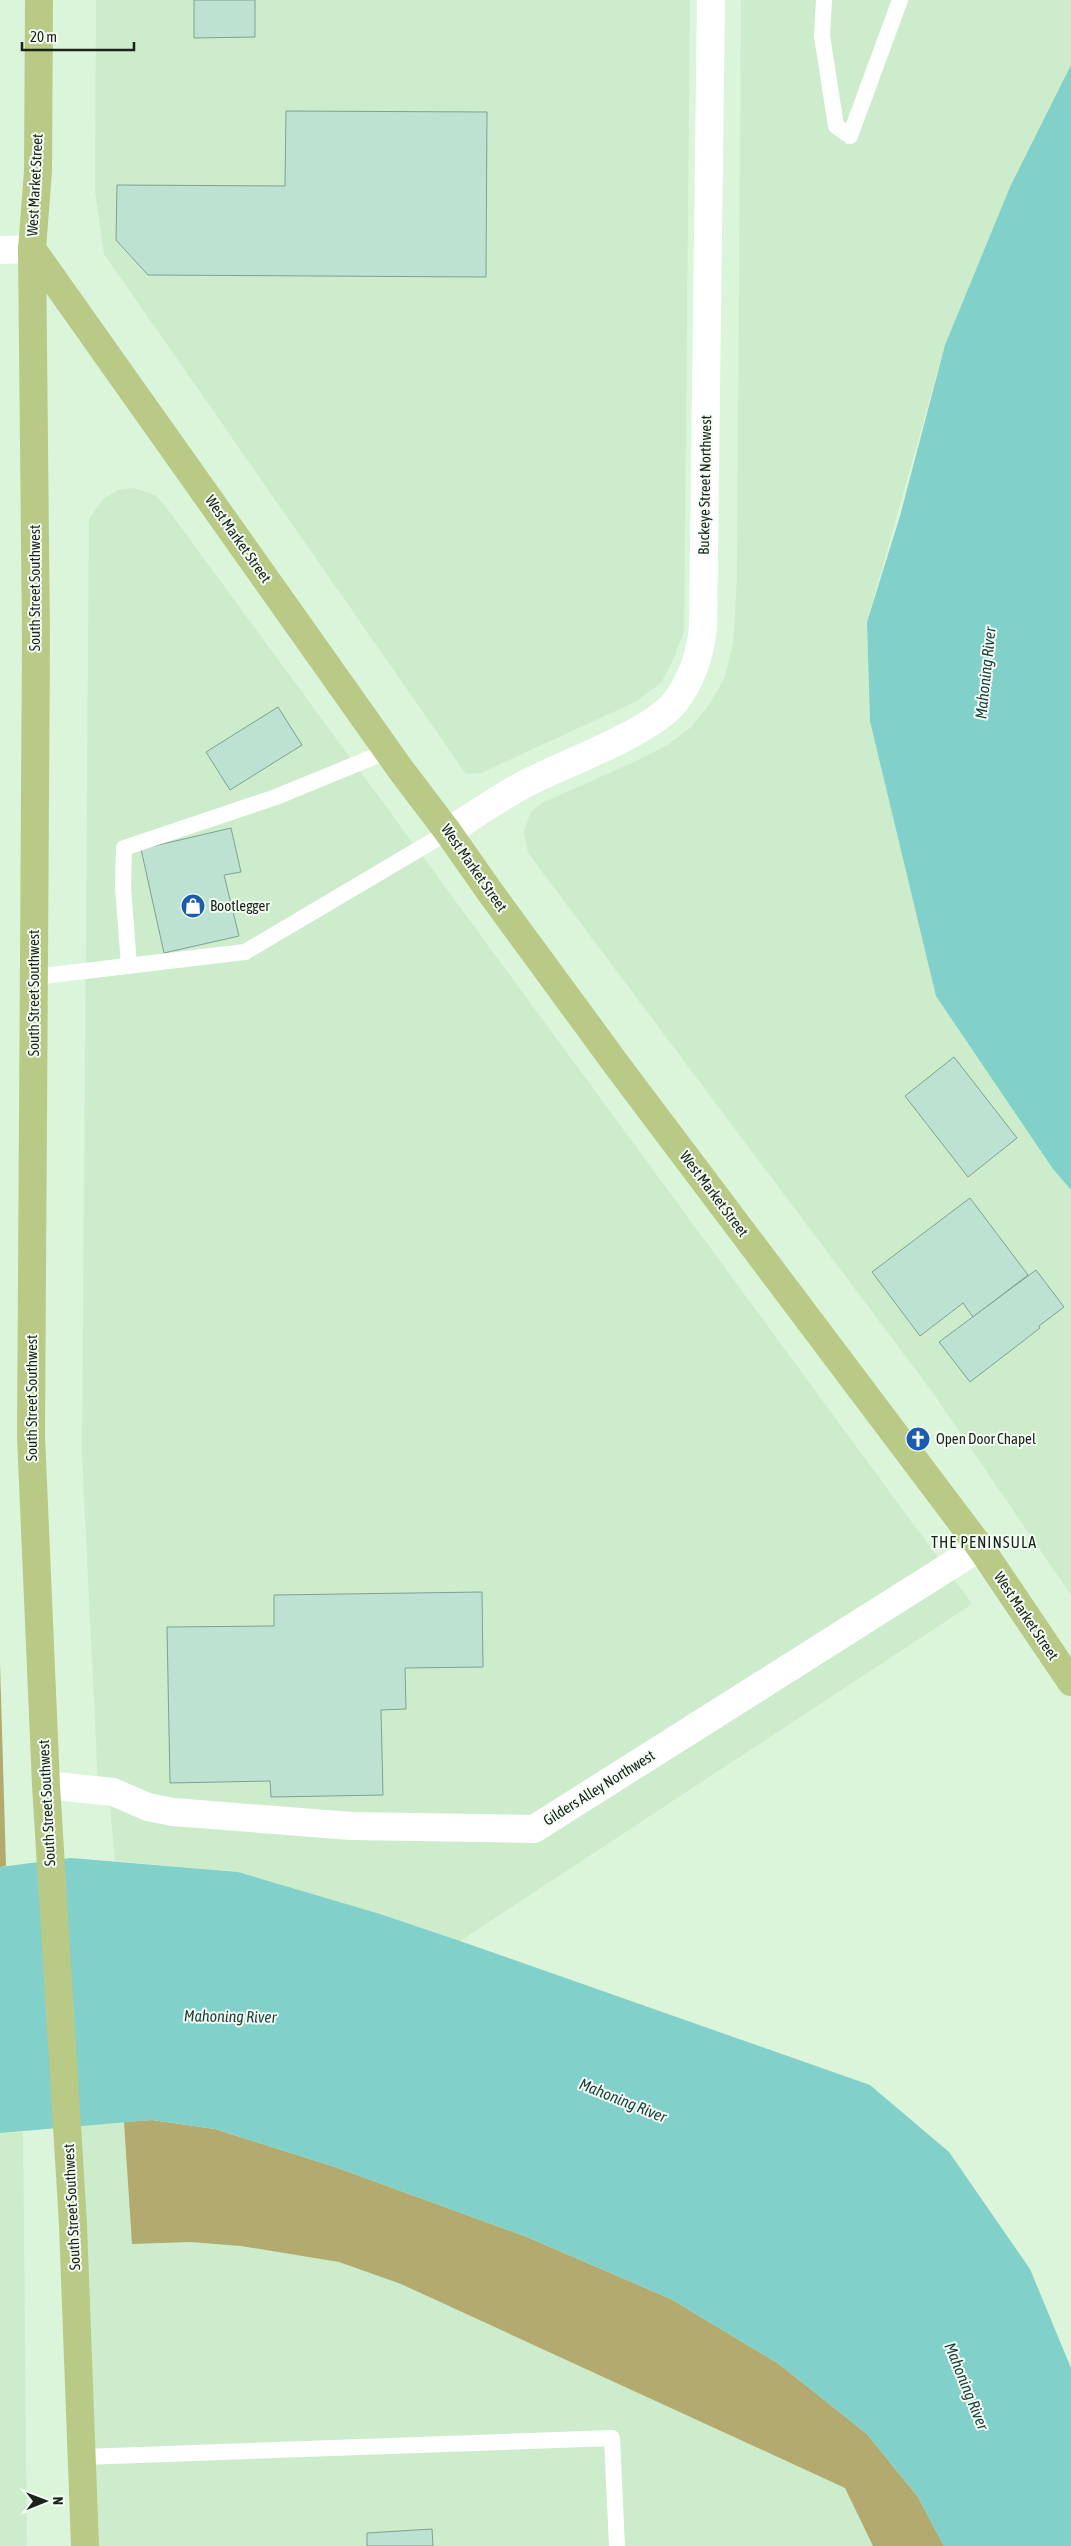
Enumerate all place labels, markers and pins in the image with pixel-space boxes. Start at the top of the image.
shop icon: Bootlegger [180,893,206,919]
place label: Bootlegger [210,897,270,914]
church icon: Open Door Chapel [905,1426,931,1452]
place label: Open Door Chapel [936,1430,1036,1447]

